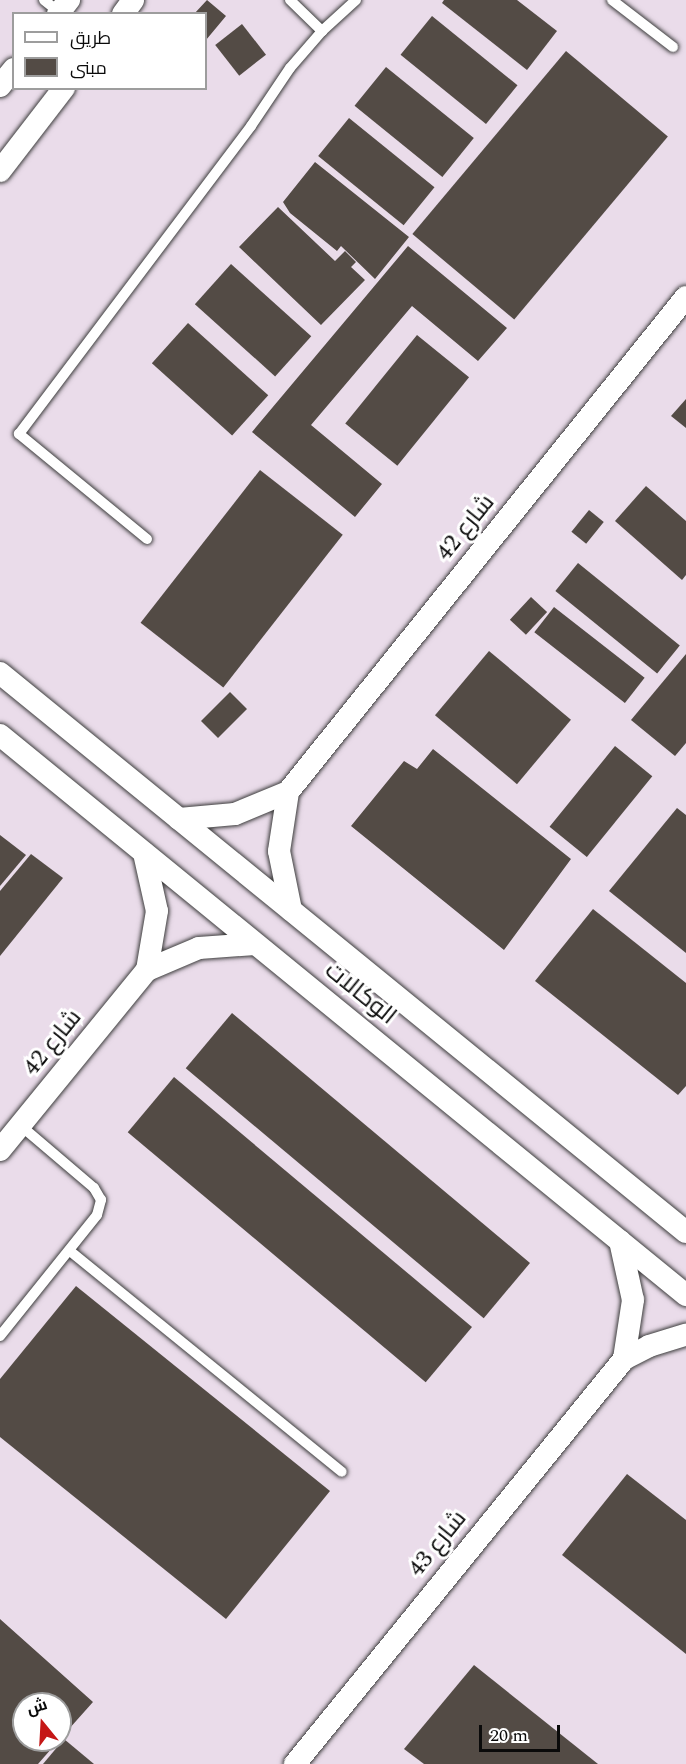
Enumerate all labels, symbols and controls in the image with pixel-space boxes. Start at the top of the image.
legend [12,12,207,90]
text: طريق [70,25,111,52]
text: مبنى [70,55,107,82]
street label: شارع 42 [431,489,501,567]
street label: الوكالات [319,957,401,1031]
street label: شارع 42 [18,1004,88,1082]
street label: شارع 43 [403,1505,473,1583]
north arrow [12,1692,72,1752]
text: ش [24,1692,51,1721]
scale bar [482,1713,563,1751]
text: 20 m [490,1722,528,1749]

